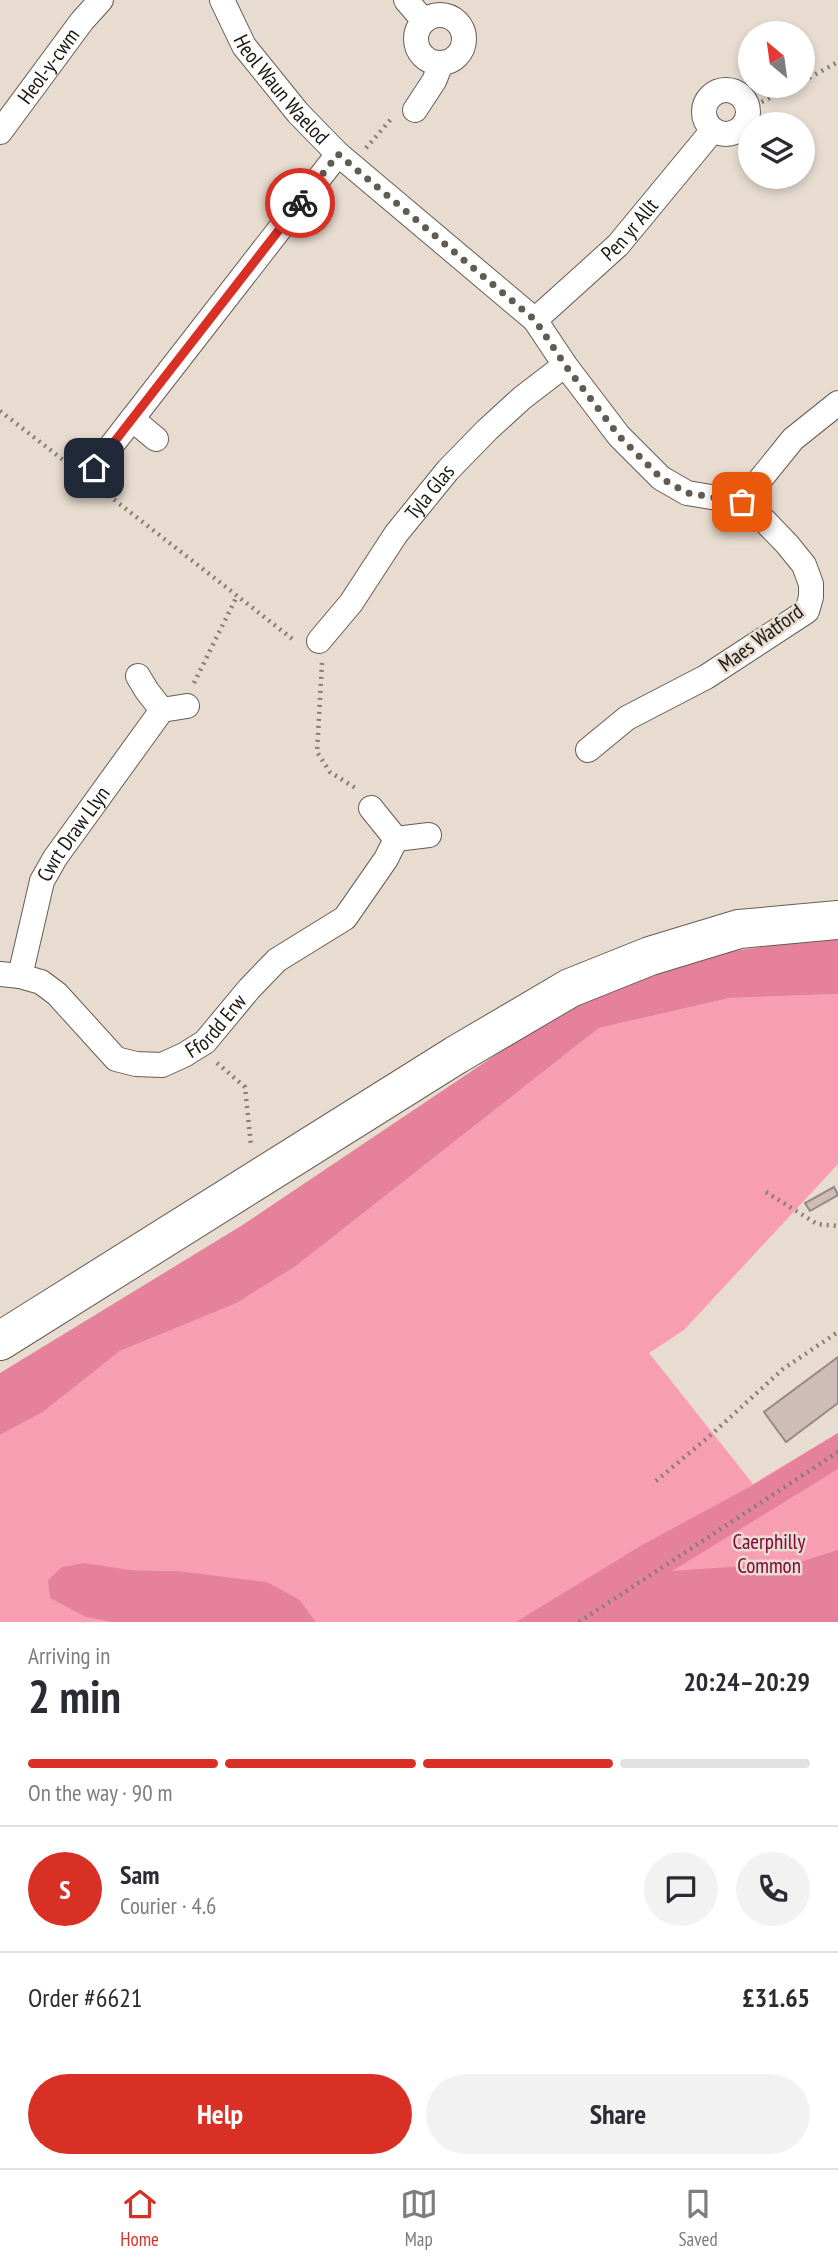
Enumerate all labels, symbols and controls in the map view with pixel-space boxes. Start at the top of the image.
north arrow [738,21,816,98]
map controls [738,21,815,189]
street label: Heol-y-cwm [11,23,85,109]
street label: Heol Waun Waelod [228,30,335,150]
button: layers [738,112,815,189]
courier [265,168,335,238]
icon: bike [281,184,319,222]
street label: Pen yr Allt [595,193,664,267]
pin [64,438,124,498]
icon: home [75,449,113,487]
street label: Tyla Glas [399,459,460,525]
pin [712,472,772,532]
icon: bag [723,483,761,521]
street label: Maes Watford [713,598,808,677]
street label: Cwrt Draw Llyn [30,781,115,886]
street label: Ffordd Erw [180,988,252,1064]
park label: Caerphilly Common [733,1528,805,1579]
text: Arriving in [28,1641,110,1670]
text: 20:24–20:29 [683,1665,810,1698]
text: 2 min [28,1666,121,1726]
text: On the way · 90 m [28,1778,172,1807]
button: chat [644,1852,718,1926]
button: phone [736,1852,810,1926]
text: Sam [120,1858,159,1891]
text: S [59,1873,71,1906]
text: Courier · 4.6 [120,1891,216,1920]
text: Order #6621 [28,1981,143,2014]
text: £31.65 [742,1981,810,2014]
button: Help [28,2074,412,2154]
button: Share [426,2074,810,2154]
tab: Home [120,2185,159,2251]
tab: Map [400,2185,438,2251]
tab: Saved [678,2185,718,2251]

